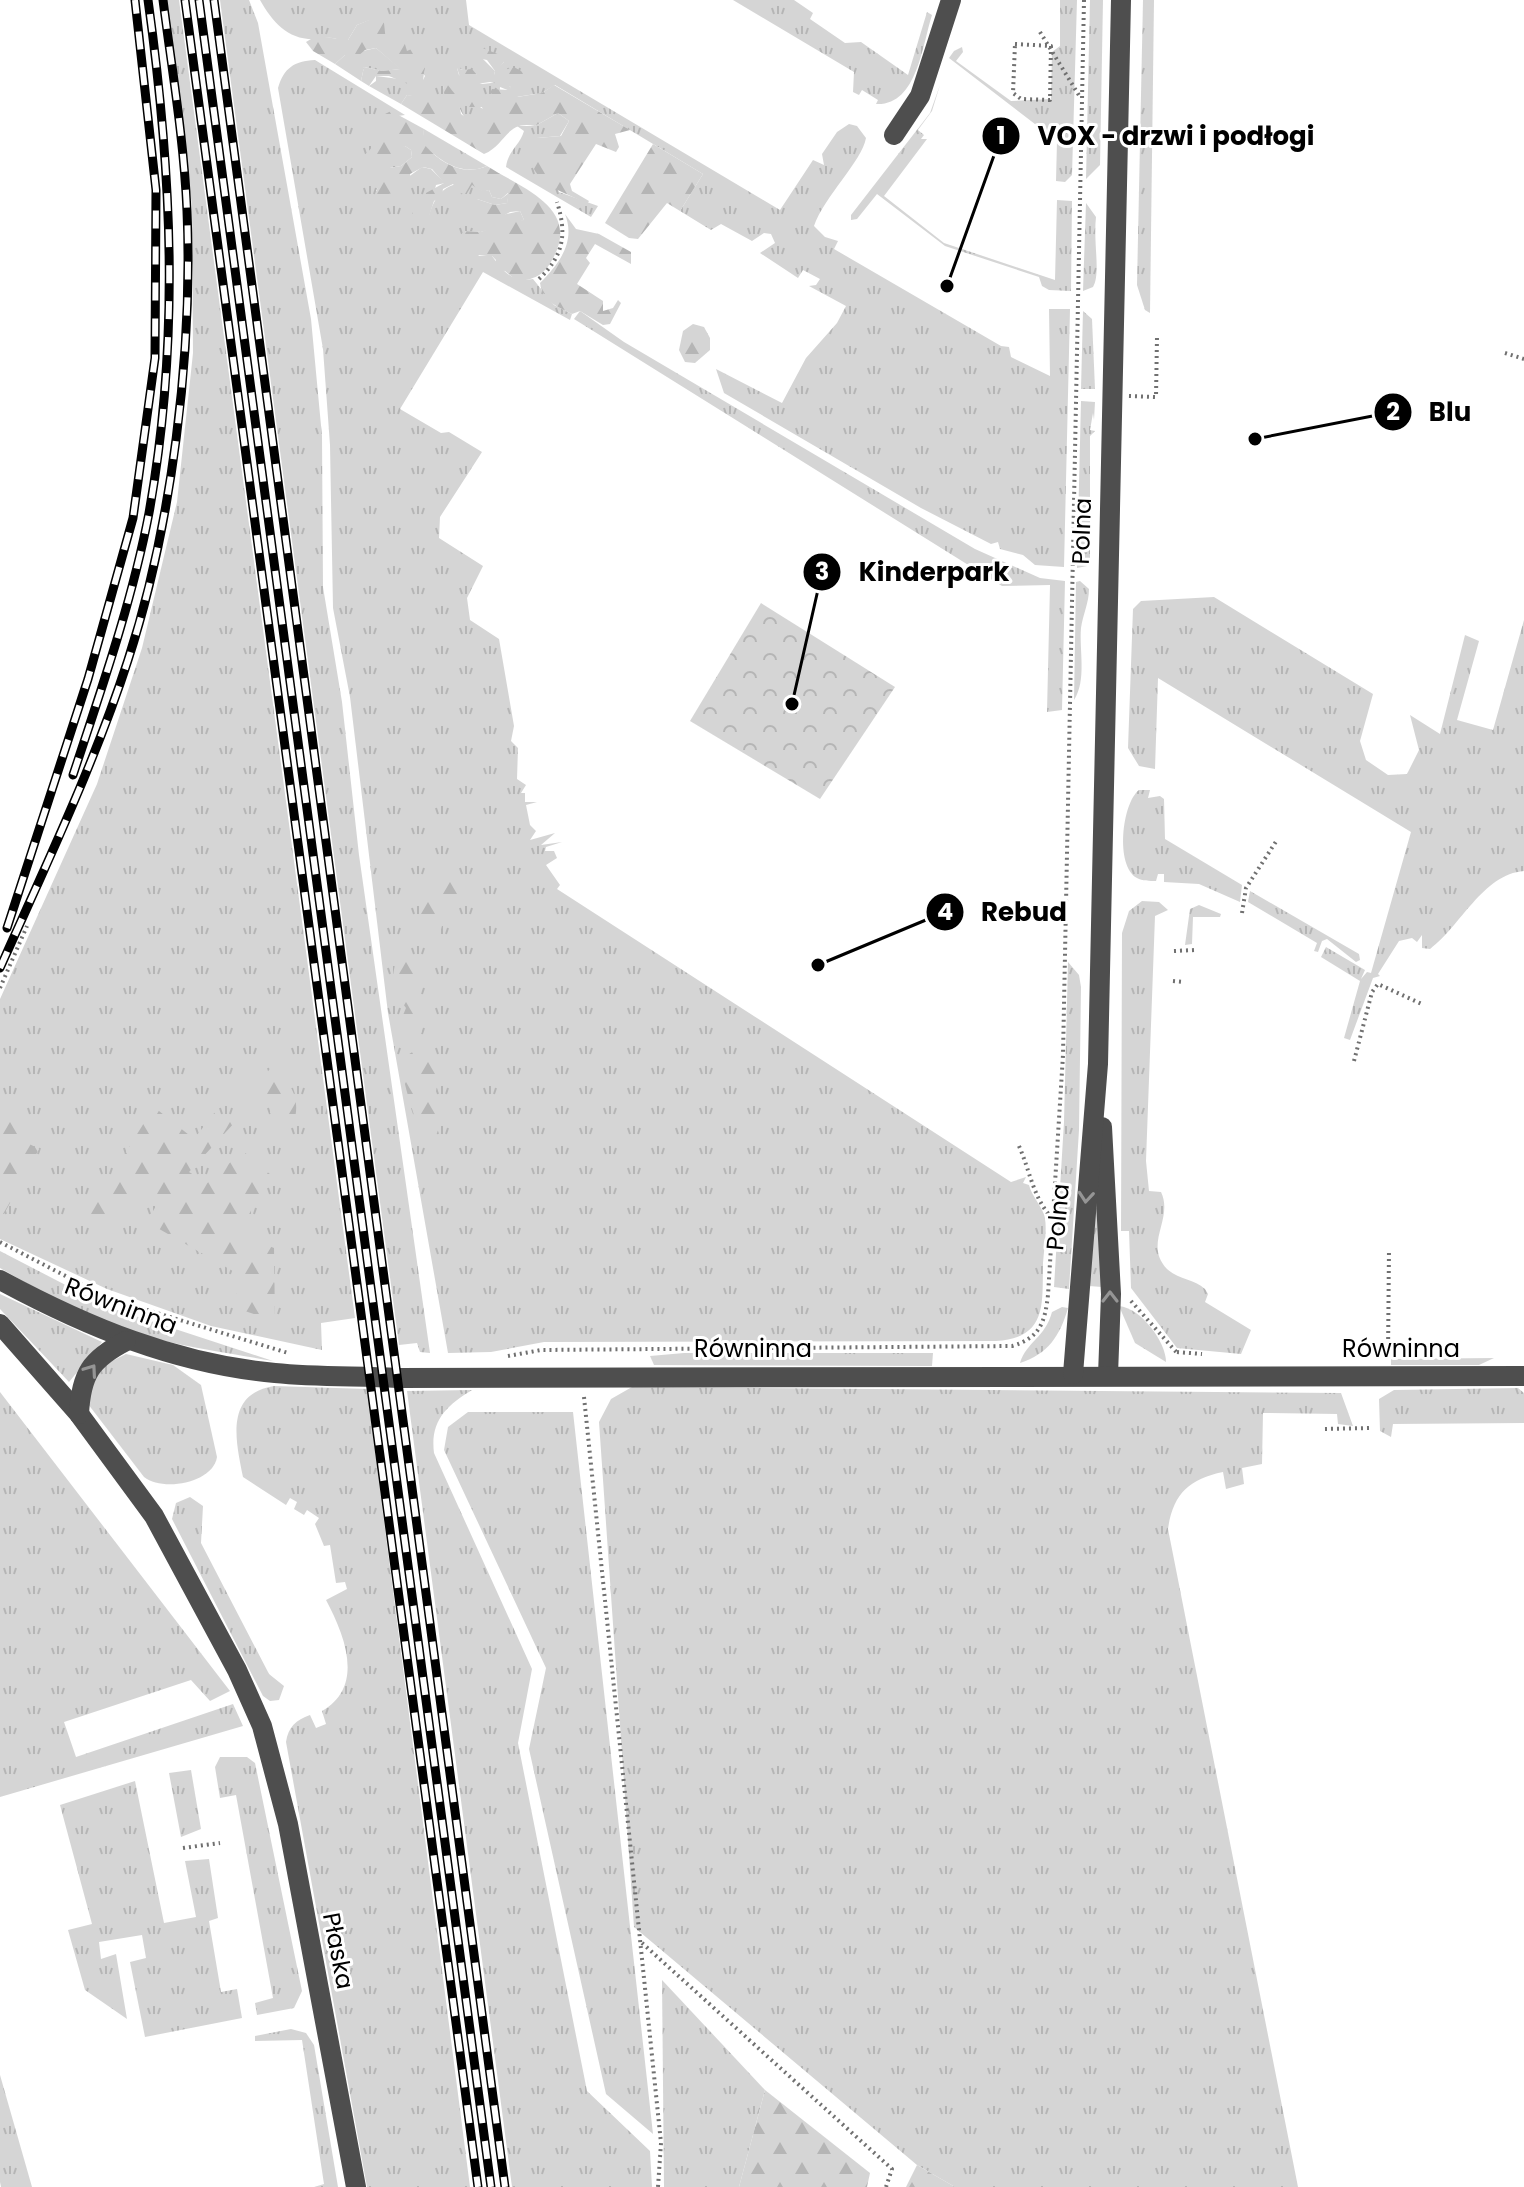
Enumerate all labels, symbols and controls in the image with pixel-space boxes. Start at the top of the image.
callout: VOX - drzwi i podłogi [981,111,1330,161]
text: VOX - drzwi i podłogi [1038,118,1314,154]
text: 1 [996,119,1006,152]
callout: Blu [1373,387,1488,437]
text: Blu [1429,394,1471,430]
text: 2 [1386,395,1400,428]
street label: Polna [1064,497,1099,565]
callout: Kinderpark [802,547,1025,597]
text: Kinderpark [859,554,1009,590]
text: 3 [815,555,829,588]
callout: Rebud [925,887,1083,937]
text: Rebud [981,894,1067,930]
text: 4 [937,895,953,928]
street label: Polna [1038,1182,1077,1252]
one-way arrow [1078,1191,1095,1204]
street label: Równinna [60,1269,182,1342]
one-way arrow [1101,1290,1119,1303]
street label: Równinna [694,1332,812,1365]
street label: Równinna [1342,1332,1460,1365]
one-way arrow [81,1364,96,1379]
street label: Płaska [315,1910,362,1992]

